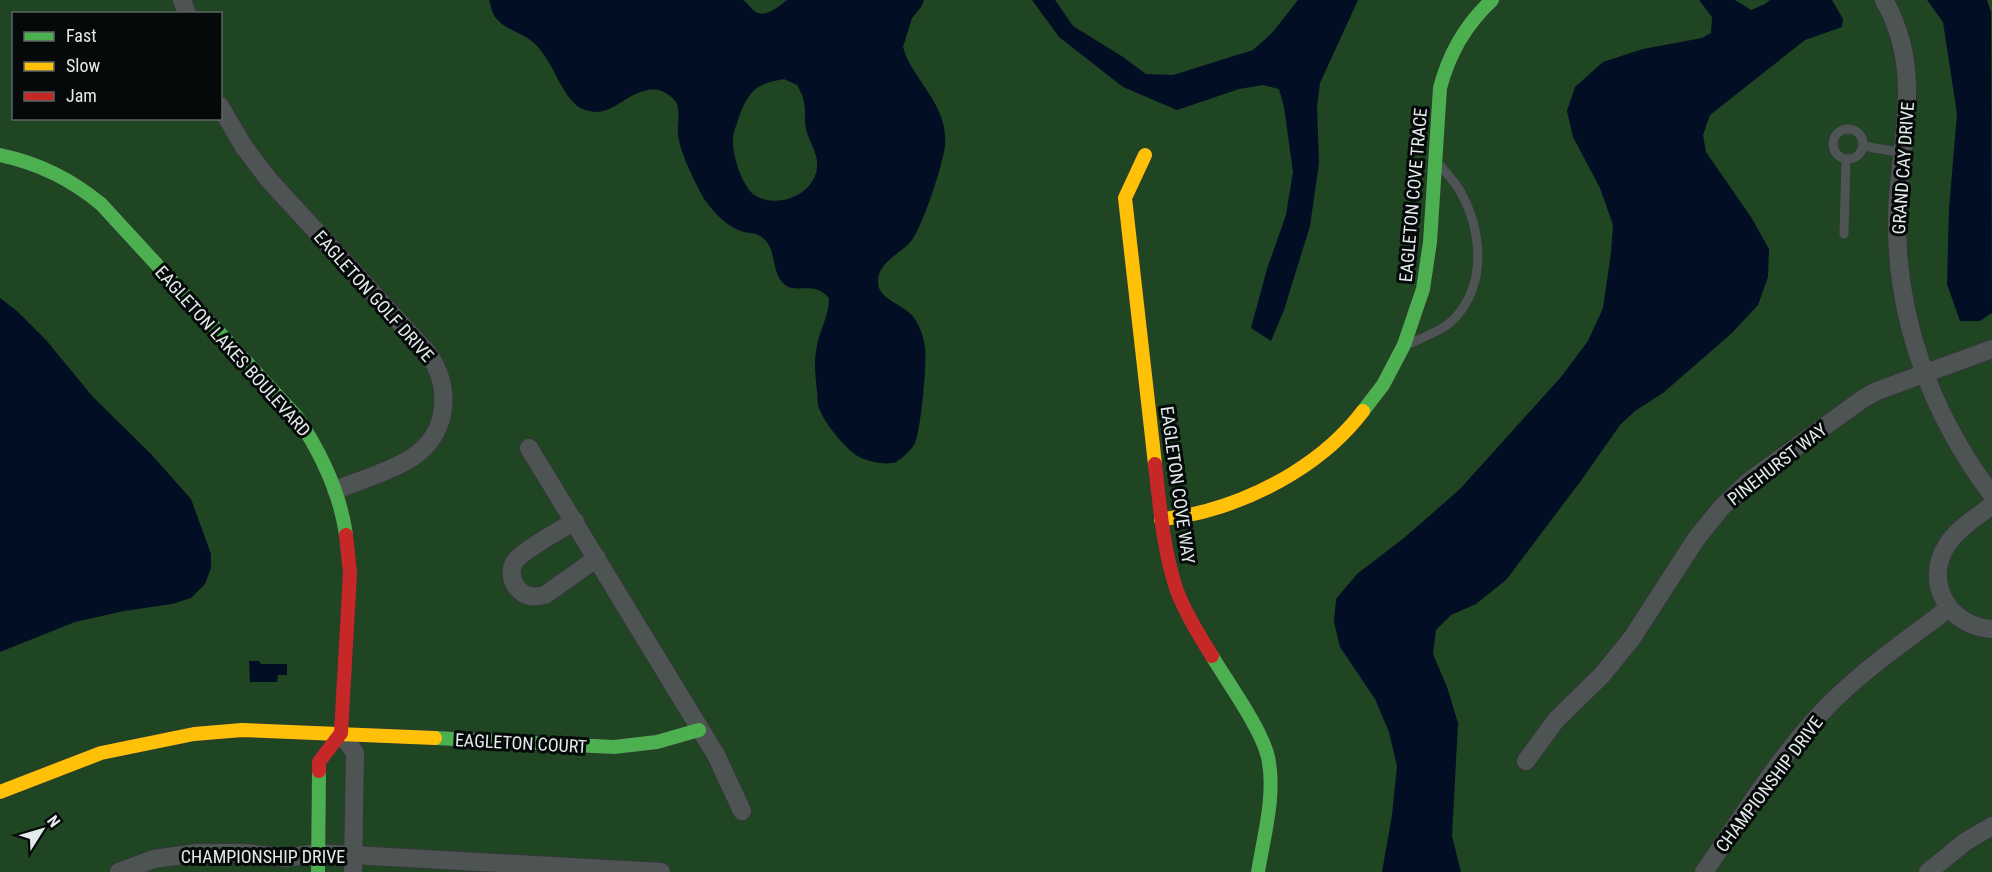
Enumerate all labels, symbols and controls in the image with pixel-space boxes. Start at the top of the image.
legend [12,12,222,120]
text: Fast [66,25,97,46]
text: Slow [66,55,101,76]
text: Jam [66,85,97,106]
street label: GRAND CAY DRIVE [1888,101,1918,235]
street label: EAGLETON COVE TRACE [1395,107,1431,283]
street label: EAGLETON GOLF DRIVE [310,226,438,366]
street label: EAGLETON LAKES BOULEVARD [151,261,315,441]
street label: EAGLETON COVE WAY [1157,405,1200,566]
street label: PINEHURST WAY [1723,418,1831,509]
street label: CHAMPIONSHIP DRIVE [1711,712,1827,856]
street label: EAGLETON COURT [454,729,588,757]
north arrow [12,800,72,860]
text: N [43,812,64,831]
street label: CHAMPIONSHIP DRIVE [181,846,345,867]

